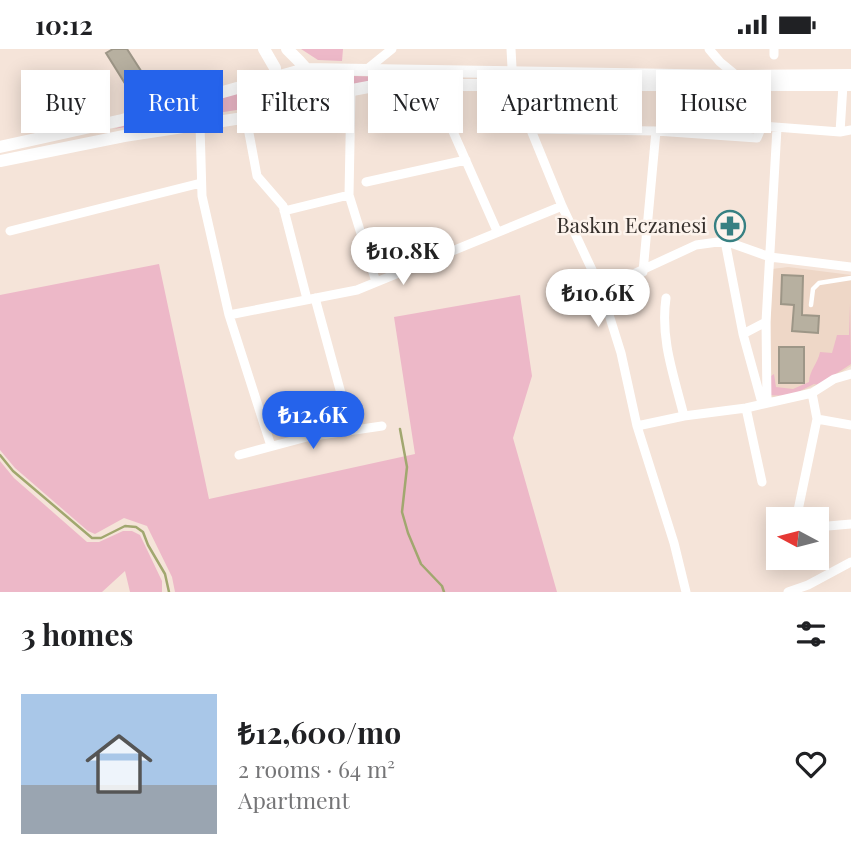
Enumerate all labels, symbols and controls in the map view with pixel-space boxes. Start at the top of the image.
text: 10:12 [35,7,93,42]
chip: Buy [21,70,110,133]
chip: Rent [124,70,223,133]
chip: Filters [237,70,354,133]
chip: New [368,70,463,133]
chip: Apartment [477,70,642,133]
chip: House [656,70,771,133]
pharmacy icon: Baskın Eczanesi [713,209,747,243]
place label: Baskın Eczanesi [556,210,707,238]
pin: ₺10.8K [346,227,460,287]
text: ₺10.8K [367,234,439,265]
pin: ₺10.6K [541,269,655,329]
text: ₺10.6K [562,276,634,307]
pin: ₺12.6K [256,391,370,451]
text: ₺12.6K [278,398,348,429]
north arrow [766,507,830,571]
map controls [766,507,829,570]
text: 3 homes [21,614,133,654]
icon: filters [792,615,830,653]
text: ₺12,600/mo [238,712,401,752]
icon: home [77,722,161,806]
icon: heart [792,745,830,783]
text: 2 rooms · 64 m² [238,753,395,784]
text: Apartment [238,784,350,815]

